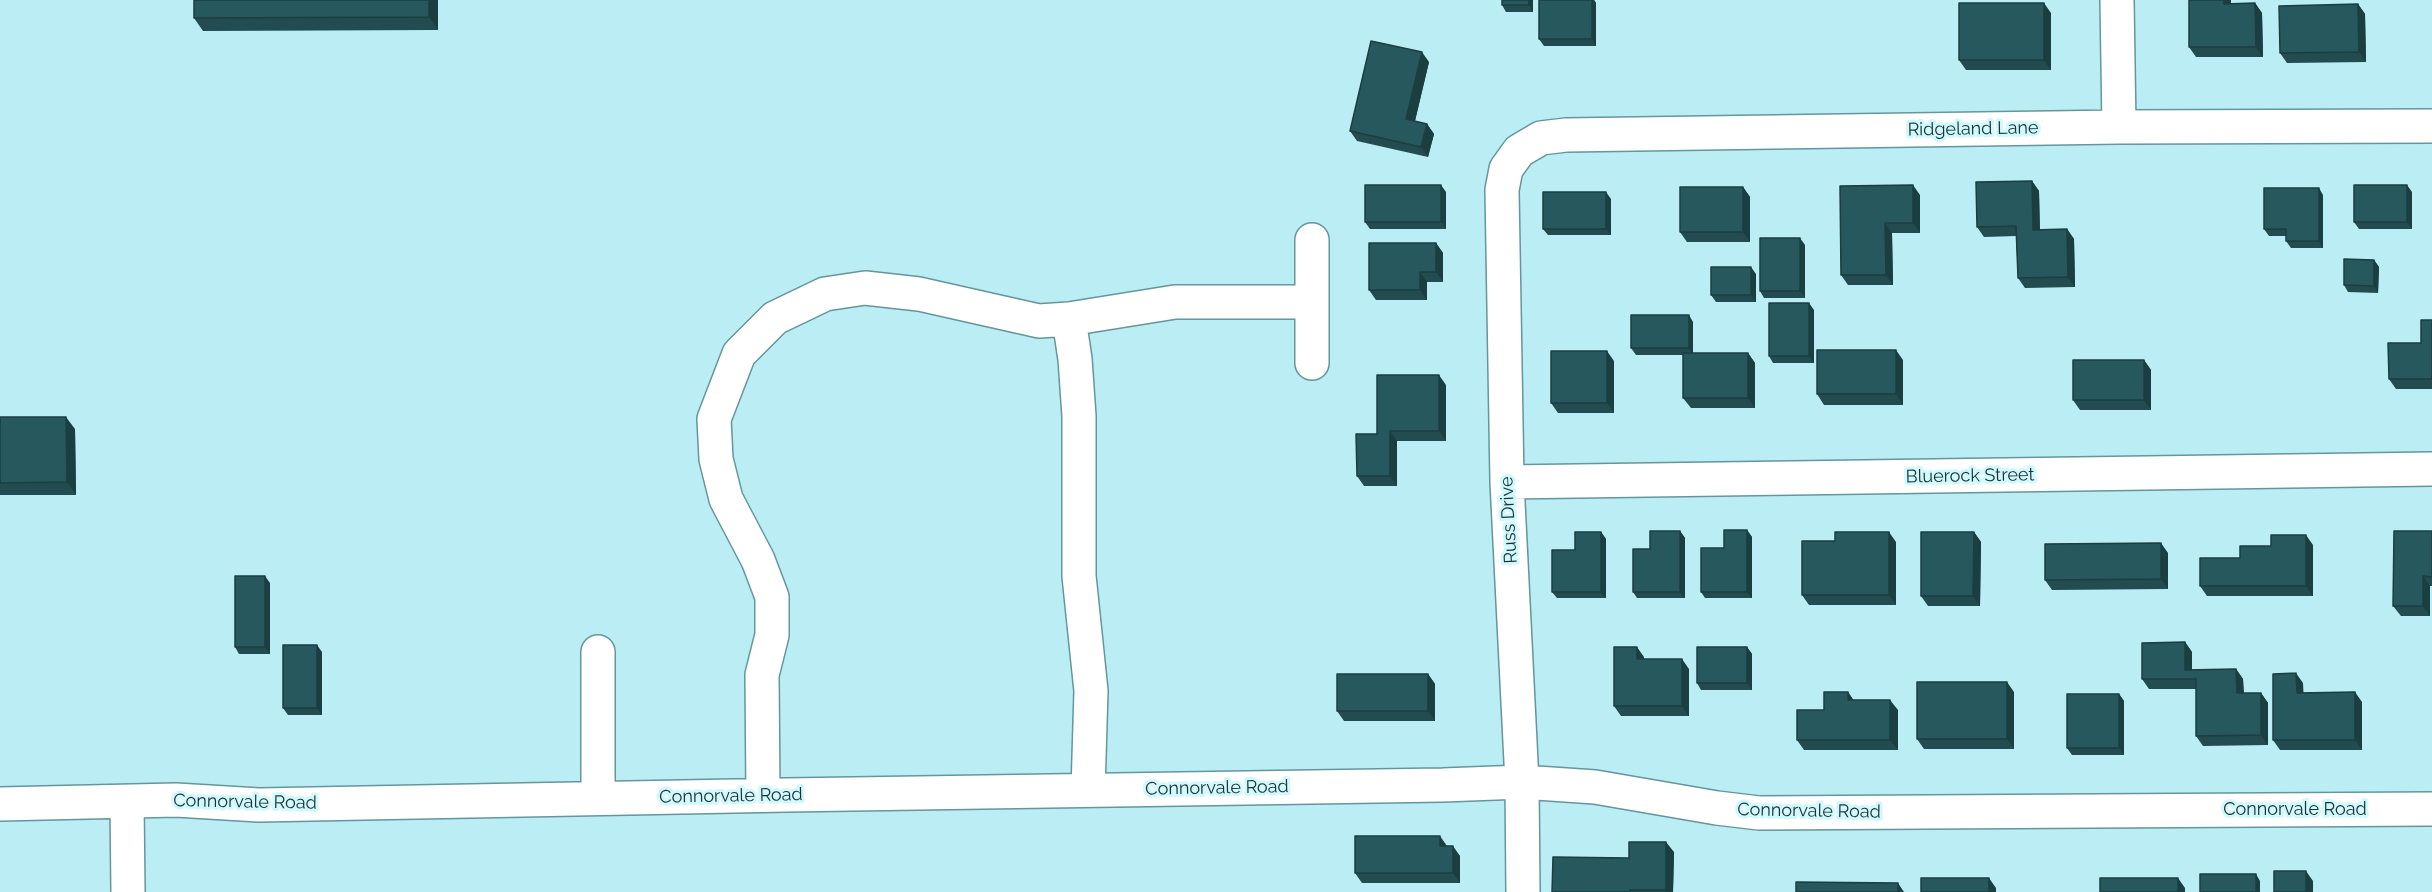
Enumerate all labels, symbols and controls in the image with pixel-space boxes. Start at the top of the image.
street label: Ridgeland Lane [1907,117,2039,141]
street label: Bluerock Street [1905,464,2035,488]
street label: Russ Drive [1496,476,1522,564]
street label: Connorvale Road [1145,776,1289,800]
street label: Connorvale Road [659,784,803,808]
street label: Connorvale Road [173,790,317,814]
street label: Connorvale Road [1737,799,1881,823]
street label: Connorvale Road [2223,799,2367,821]

